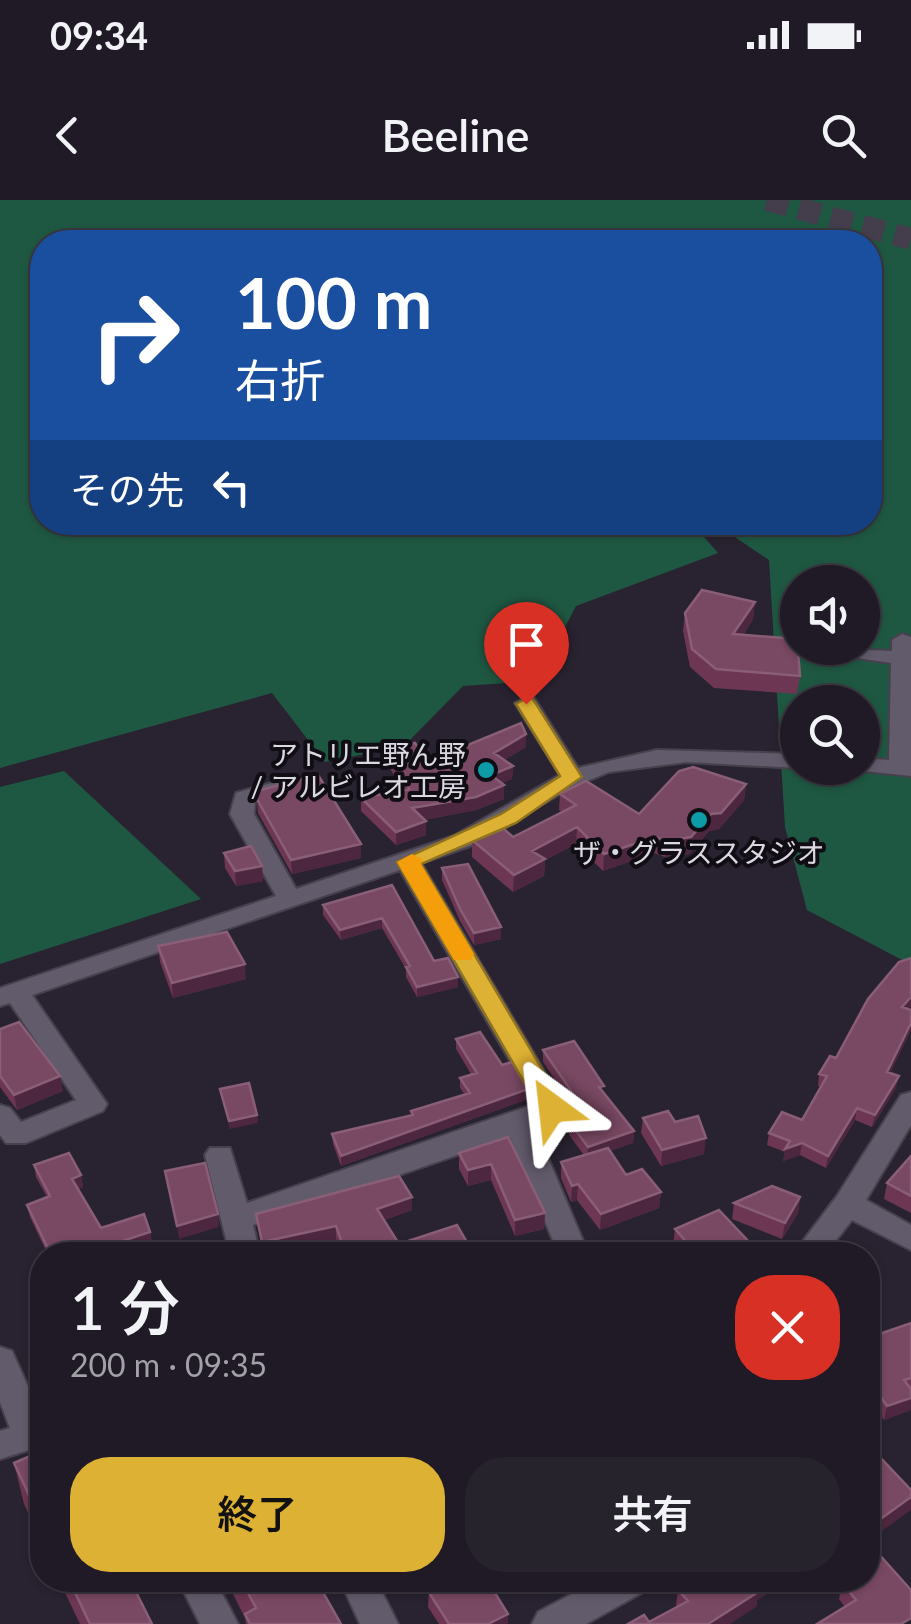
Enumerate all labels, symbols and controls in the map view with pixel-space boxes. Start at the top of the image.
text: 09:34 [50,12,148,58]
icon: back [40,108,95,163]
text: Beeline [381,108,530,162]
icon: search [816,108,871,163]
text: 100 m [235,260,432,344]
icon: right [70,270,200,400]
text: 右折 [235,353,325,407]
icon: left [204,460,259,515]
text: その先 [70,466,184,512]
map controls [780,565,880,785]
button: sound [780,565,880,665]
pin [484,602,569,705]
icon: arrive [499,617,554,672]
button: search [780,685,880,785]
place label: アトリエ野ん野 / アルビレオ工房 [250,737,466,803]
marker: アトリエ野ん野 / アルビレオ工房 [475,759,497,781]
marker: ザ・グラススタジオ [688,809,710,831]
place label: ザ・グラススタジオ [573,835,825,869]
position arrow [500,1056,604,1160]
text: 1 分 [70,1271,180,1343]
button: close [735,1275,840,1380]
text: 200 m · 09:35 [70,1345,267,1384]
button: 終了 [70,1457,445,1572]
button: 共有 [465,1457,840,1572]

